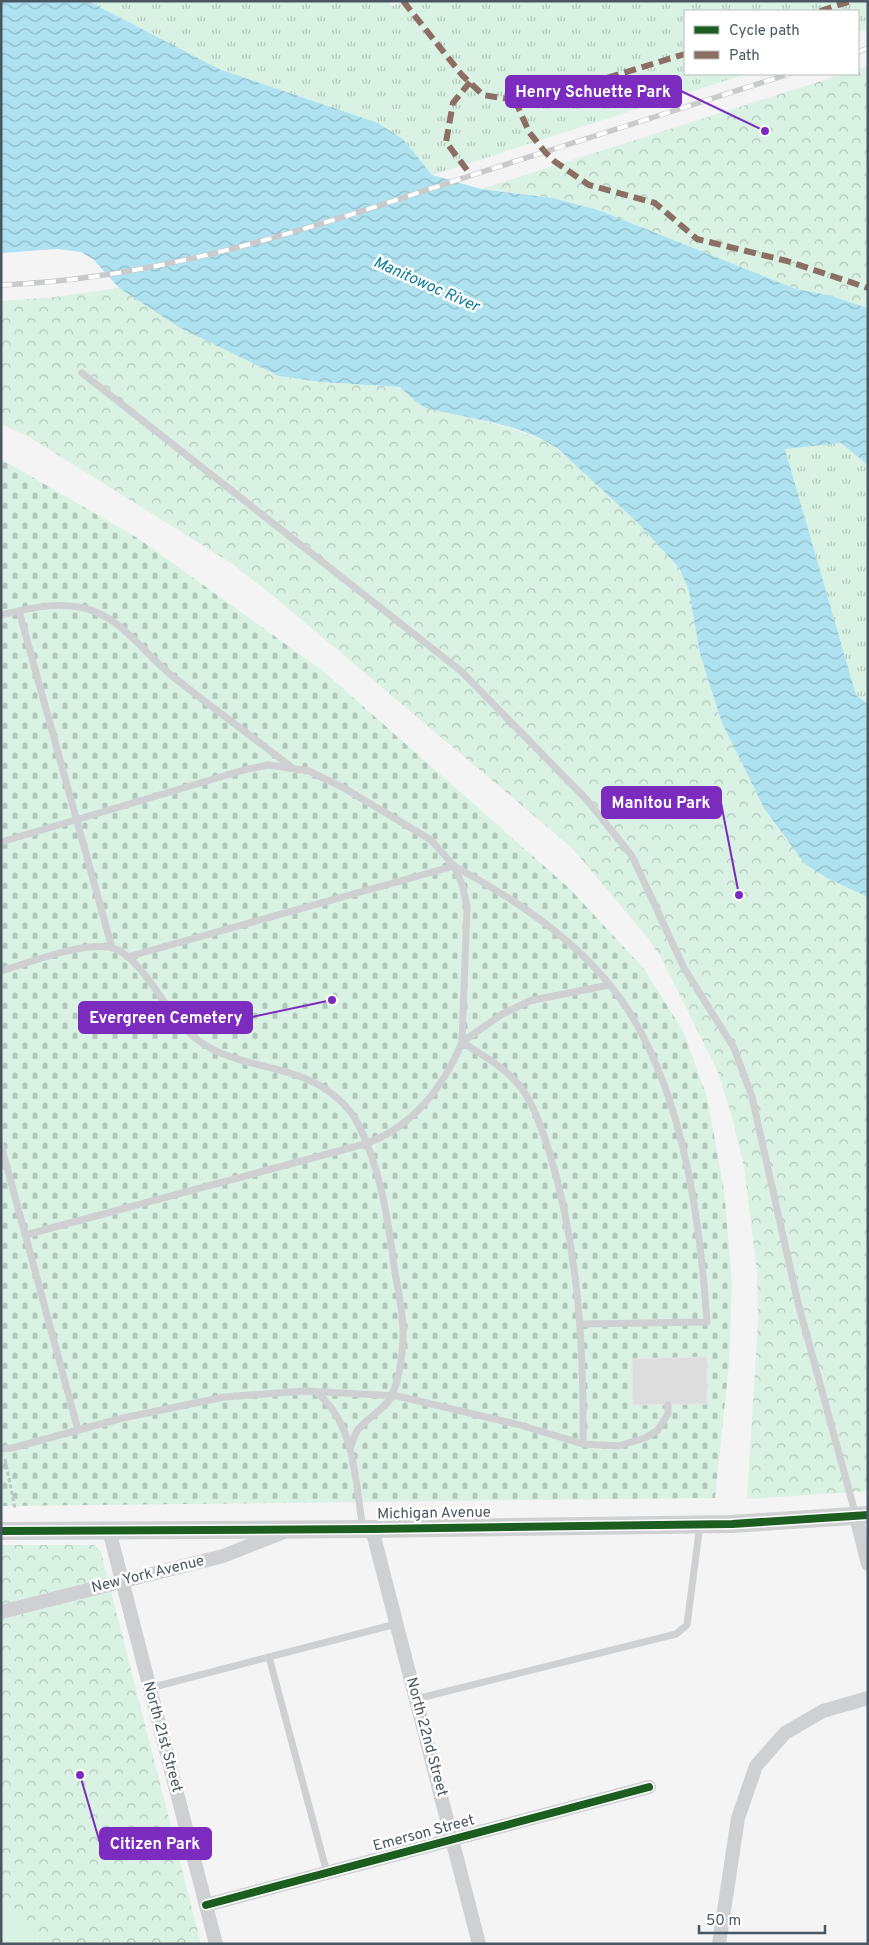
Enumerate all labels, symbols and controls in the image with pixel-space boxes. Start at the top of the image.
legend [684,10,859,75]
text: Cycle path [729,22,800,41]
text: Path [729,47,760,66]
callout: Henry Schuette Park [506,76,681,107]
text: Henry Schuette Park [515,83,671,103]
water label: Manitowoc River [370,253,484,318]
callout: Manitou Park [602,787,721,818]
text: Manitou Park [611,794,711,814]
callout: Evergreen Cemetery [79,1002,252,1033]
text: Evergreen Cemetery [89,1009,243,1029]
street label: Michigan Avenue [377,1504,491,1524]
street label: New York Avenue [90,1552,206,1598]
street label: North 22nd Street [401,1675,451,1799]
street label: North 21st Street [138,1679,186,1795]
street label: Emerson Street [371,1811,477,1857]
callout: Citizen Park [100,1828,211,1859]
text: Citizen Park [110,1835,200,1855]
scale bar [699,1902,825,1934]
text: 50 m [706,1912,741,1931]

